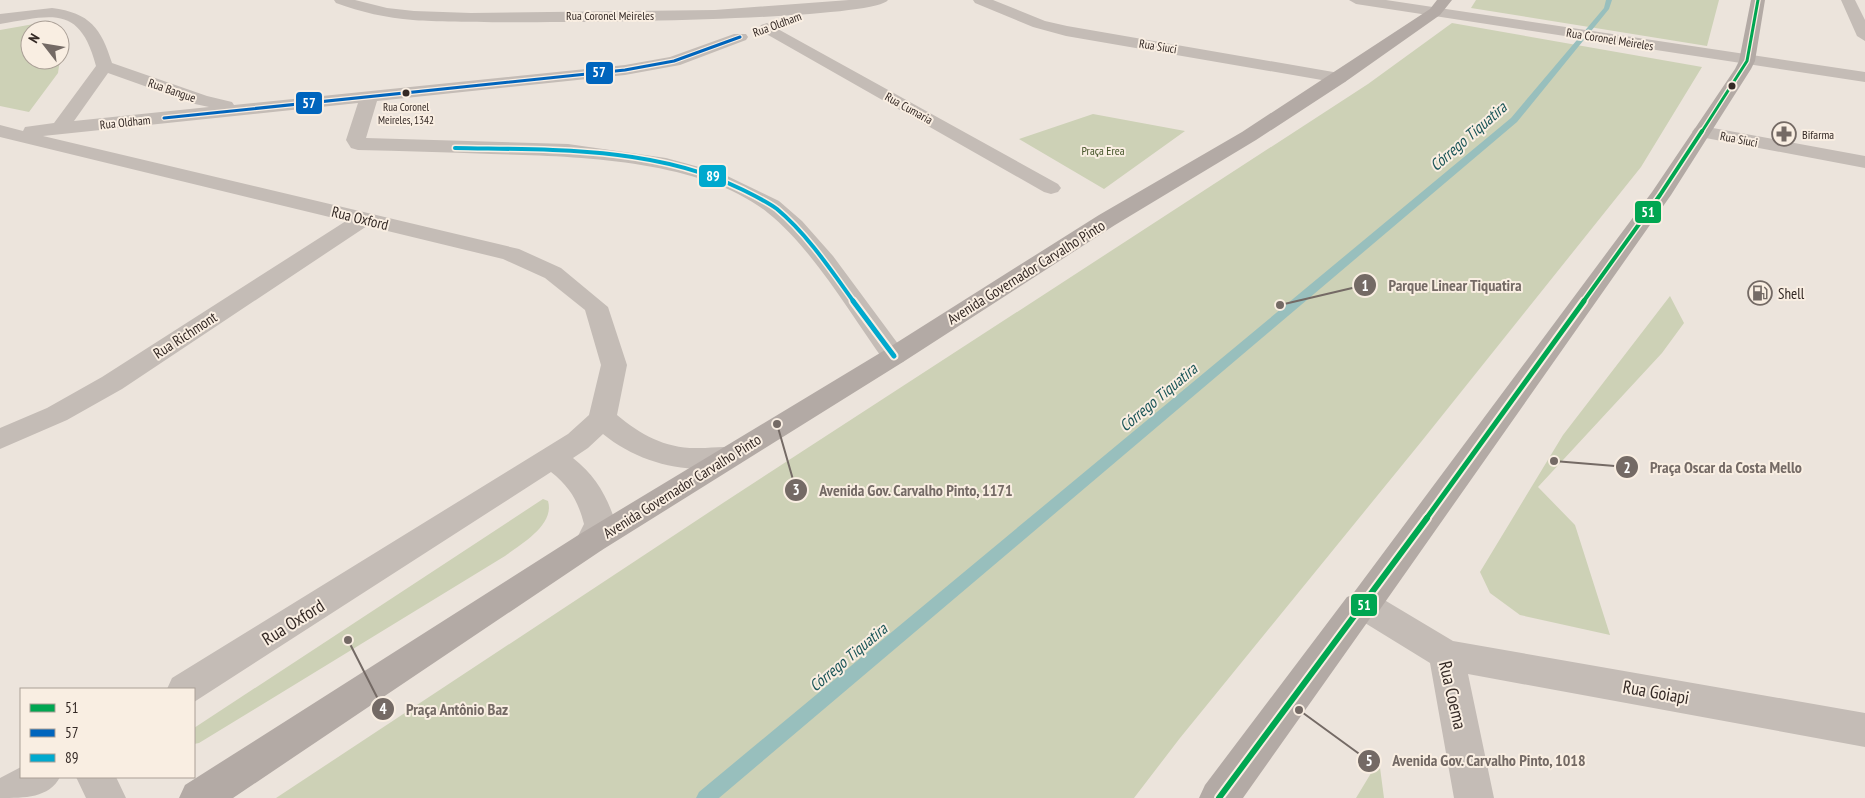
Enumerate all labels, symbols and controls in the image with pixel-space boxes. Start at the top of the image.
street label: Rua Coronel Meireles [566,8,654,23]
street label: Rua Oldham [751,8,804,40]
north arrow [20,20,70,70]
street label: Rua Coronel Meireles [1565,25,1655,53]
text: N [24,30,44,46]
street label: Rua Siuci [1138,36,1178,56]
line badge: 57 [585,61,614,85]
text: 57 [592,63,606,81]
street label: Rua Bangue [146,75,198,105]
unlabelled marker [1727,81,1737,91]
marker: Rua Coronel Meireles, 1342 [401,88,411,98]
street label: Rua Cumaria [883,89,936,127]
line badge: 57 [295,91,323,115]
text: 57 [302,94,316,112]
water label: Córrego Tiquatira [1425,96,1512,175]
place label: Rua Coronel Meireles, 1342 [378,100,434,127]
street label: Rua Oldham [99,112,151,132]
pharmacy icon: Bifarma [1771,121,1797,147]
place label: Bifarma [1802,127,1834,142]
street label: Rua Siuci [1719,128,1759,150]
park label: Praça Erea [1082,143,1125,158]
line badge: 89 [698,164,727,188]
text: 89 [706,167,720,185]
line badge: 51 [1634,200,1662,224]
street label: Rua Oxford [330,202,390,234]
text: 51 [1641,203,1655,221]
street label: Avenida Governador Carvalho Pinto [944,216,1108,328]
callout: Parque Linear Tiquatira [1353,270,1531,301]
text: Parque Linear Tiquatira [1389,275,1522,295]
text: 1 [1361,276,1369,295]
fuel station icon: Shell [1747,280,1773,306]
place label: Shell [1778,284,1805,303]
street label: Rua Richmont [150,307,220,363]
water label: Córrego Tiquatira [1115,358,1202,435]
street label: Avenida Governador Carvalho Pinto [600,430,764,542]
callout: Praça Oscar da Costa Mello [1615,452,1812,483]
text: Praça Oscar da Costa Mello [1650,457,1802,477]
text: 2 [1623,458,1631,477]
callout: Avenida Gov. Carvalho Pinto, 1171 [784,474,1024,505]
text: 3 [792,480,800,499]
text: Avenida Gov. Carvalho Pinto, 1171 [818,480,1013,500]
line badge: 51 [1350,593,1378,617]
street label: Rua Oxford [258,594,328,650]
text: 51 [1357,596,1371,614]
water label: Córrego Tiquatira [805,618,892,695]
street label: Rua Coema [1434,659,1472,731]
street label: Rua Goiapi [1621,675,1691,709]
legend [20,688,195,778]
callout: Praça Antônio Baz [371,694,519,725]
text: 51 [65,698,79,717]
text: 4 [379,699,387,718]
text: Praça Antônio Baz [406,699,508,719]
text: 57 [65,723,79,742]
callout: Avenida Gov. Carvalho Pinto, 1018 [1357,745,1597,776]
text: 89 [65,748,79,767]
text: Avenida Gov. Carvalho Pinto, 1018 [1391,750,1586,770]
text: 5 [1365,751,1373,770]

